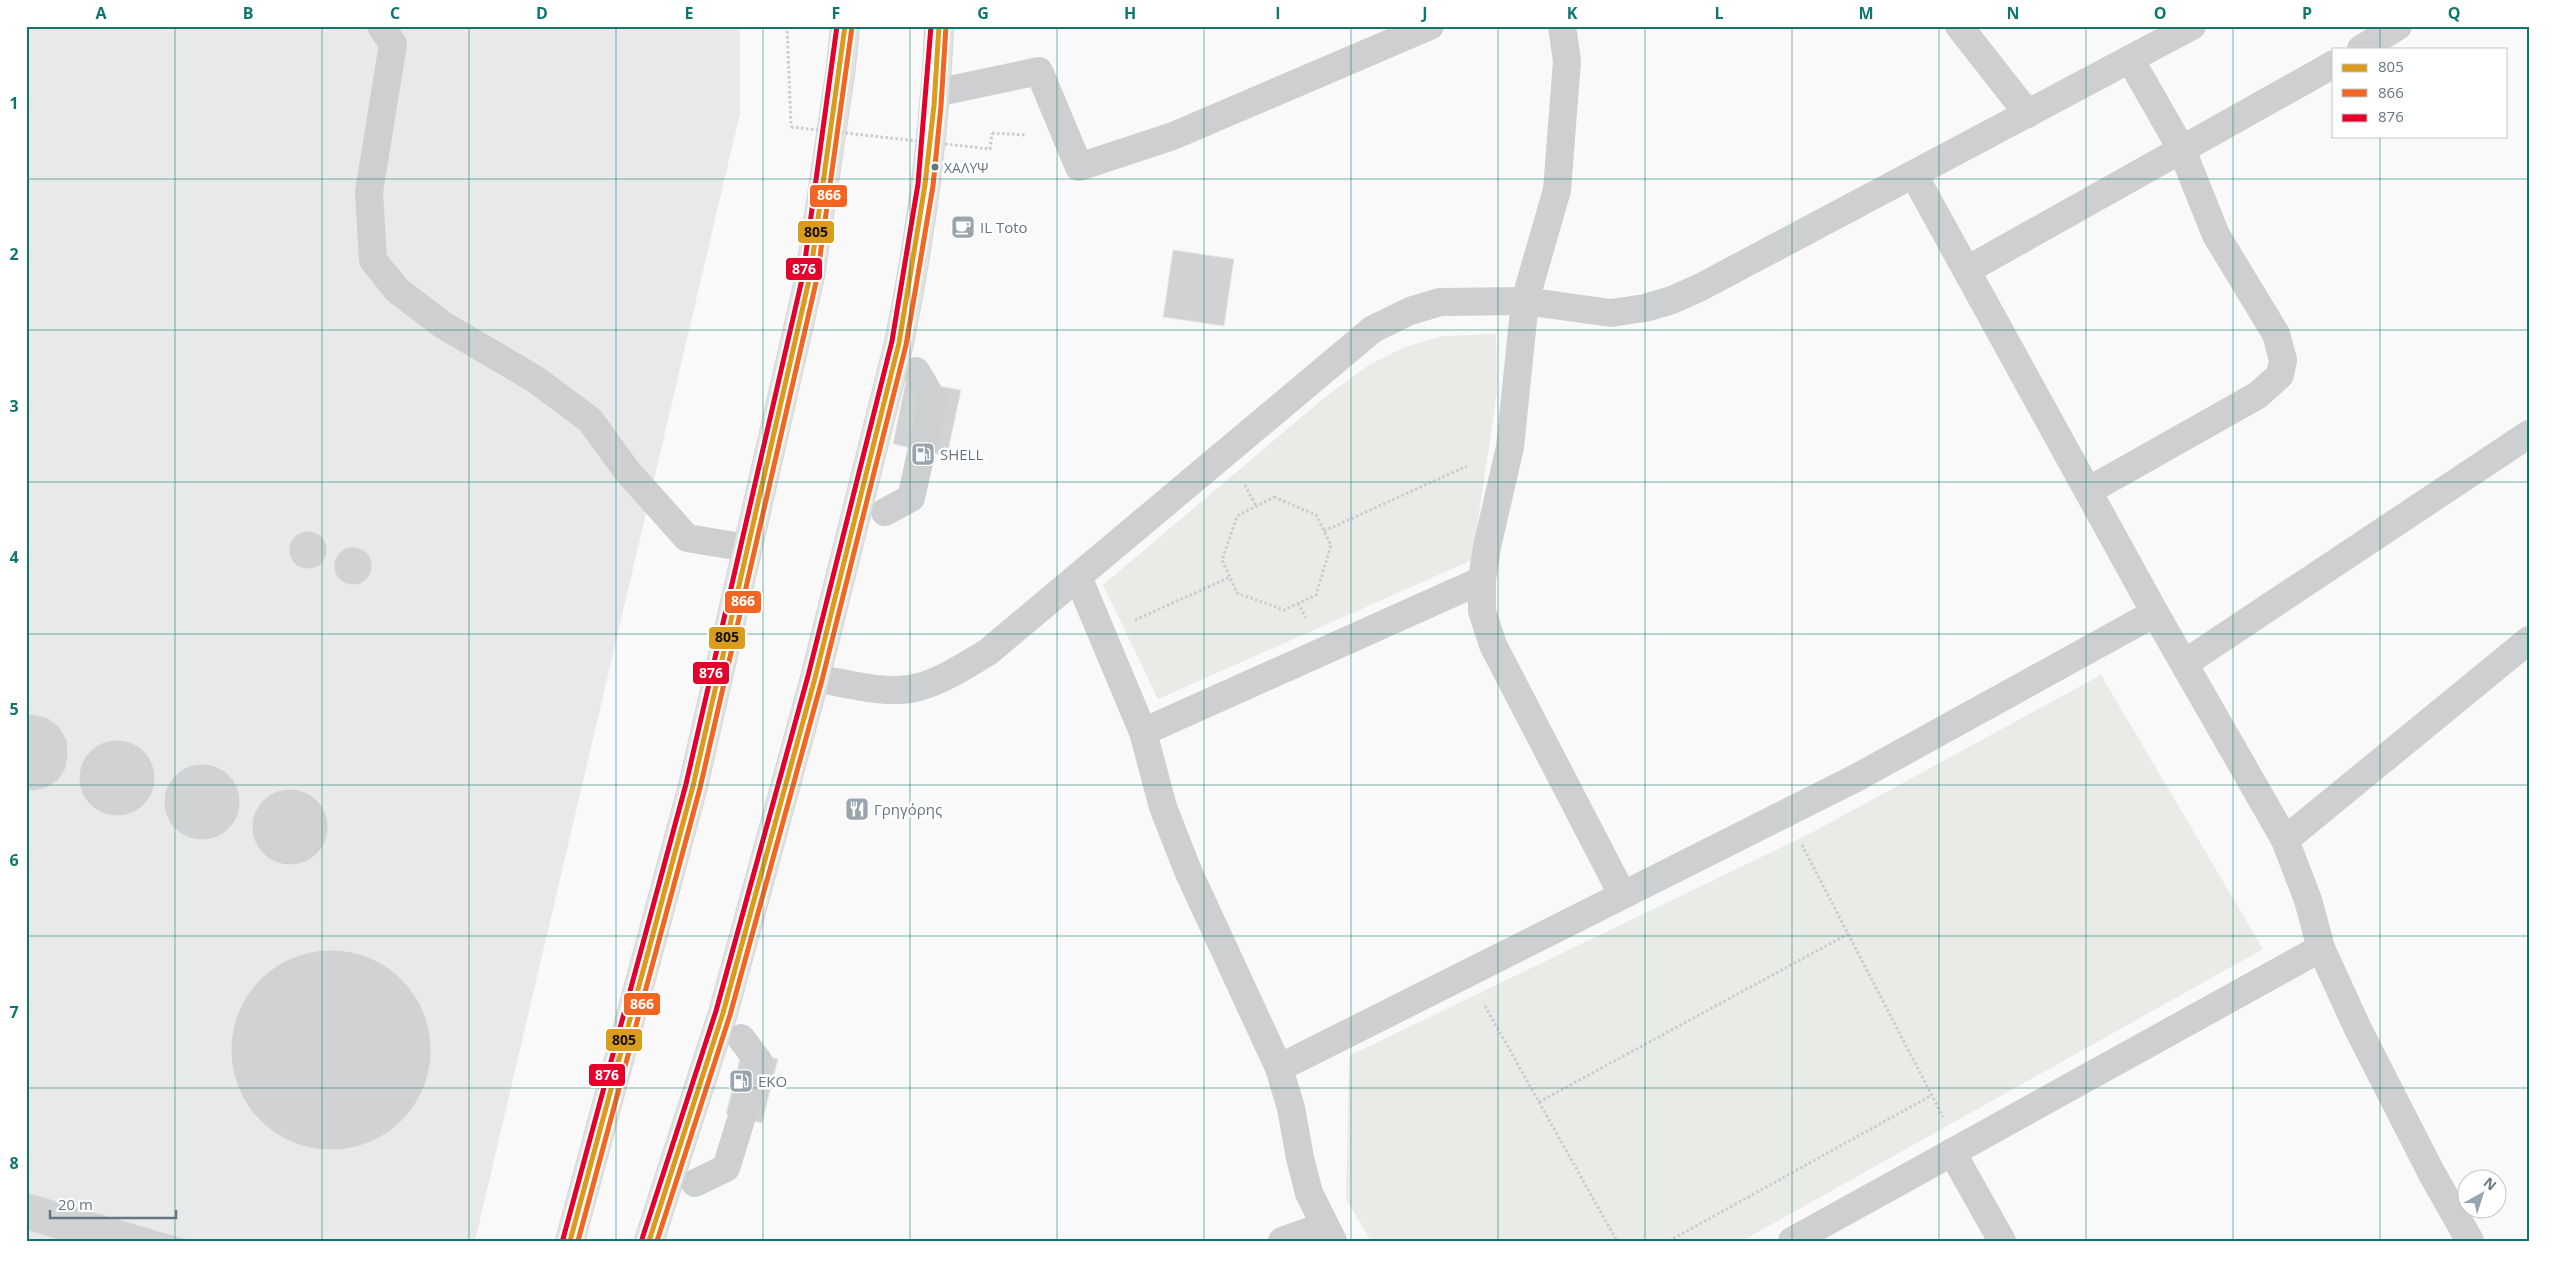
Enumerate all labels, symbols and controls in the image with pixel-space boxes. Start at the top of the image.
text: A [95,2,107,24]
text: B [243,2,253,24]
text: C [390,2,400,24]
text: D [536,2,548,24]
text: E [685,2,694,24]
text: F [832,2,840,24]
text: G [977,2,989,24]
text: H [1124,2,1136,24]
text: I [1275,2,1281,24]
text: J [1420,2,1428,24]
text: K [1567,2,1578,24]
text: L [1714,2,1724,24]
text: M [1858,2,1874,24]
text: N [2006,2,2020,24]
text: O [2154,2,2166,24]
text: P [2302,2,2312,24]
text: Q [2448,2,2460,24]
legend [2332,48,2508,138]
text: 805 [2378,56,2404,76]
text: 866 [2378,82,2404,102]
text: 1 [9,92,19,114]
text: 876 [2378,106,2404,126]
place label: ΧΑΛΥΨ [944,158,988,177]
marker: ΧΑΛΥΨ [930,162,940,172]
line badge: 866 [809,184,848,208]
text: 866 [817,185,841,204]
cafe icon: IL Toto [950,214,976,240]
place label: IL Toto [980,217,1028,237]
line badge: 805 [797,220,835,244]
text: 805 [804,222,828,241]
text: 2 [9,243,19,265]
line badge: 876 [785,257,823,281]
text: 876 [792,259,816,278]
text: 3 [9,395,19,417]
fuel station icon: SHELL [910,441,936,467]
place label: SHELL [940,444,983,464]
text: 4 [9,546,19,568]
line badge: 866 [724,590,762,614]
text: 866 [731,591,755,610]
line badge: 805 [708,626,746,650]
text: 805 [715,627,739,646]
line badge: 876 [692,661,730,685]
text: 876 [699,663,723,682]
text: 5 [9,698,19,720]
restaurant icon: Γρηγόρης [844,796,870,822]
place label: Γρηγόρης [874,799,942,819]
text: 6 [9,849,19,871]
line badge: 866 [623,992,661,1016]
text: 866 [630,994,654,1013]
text: 7 [9,1001,19,1023]
line badge: 805 [605,1028,643,1052]
text: 805 [612,1030,636,1049]
line badge: 876 [588,1063,626,1087]
text: 876 [595,1065,619,1084]
fuel station icon: EKO [728,1068,754,1094]
place label: EKO [758,1071,787,1091]
text: 8 [9,1152,19,1174]
north arrow [2458,1170,2508,1220]
text: N [2480,1173,2501,1194]
scale bar [50,1187,176,1219]
text: 20 m [58,1194,93,1214]

